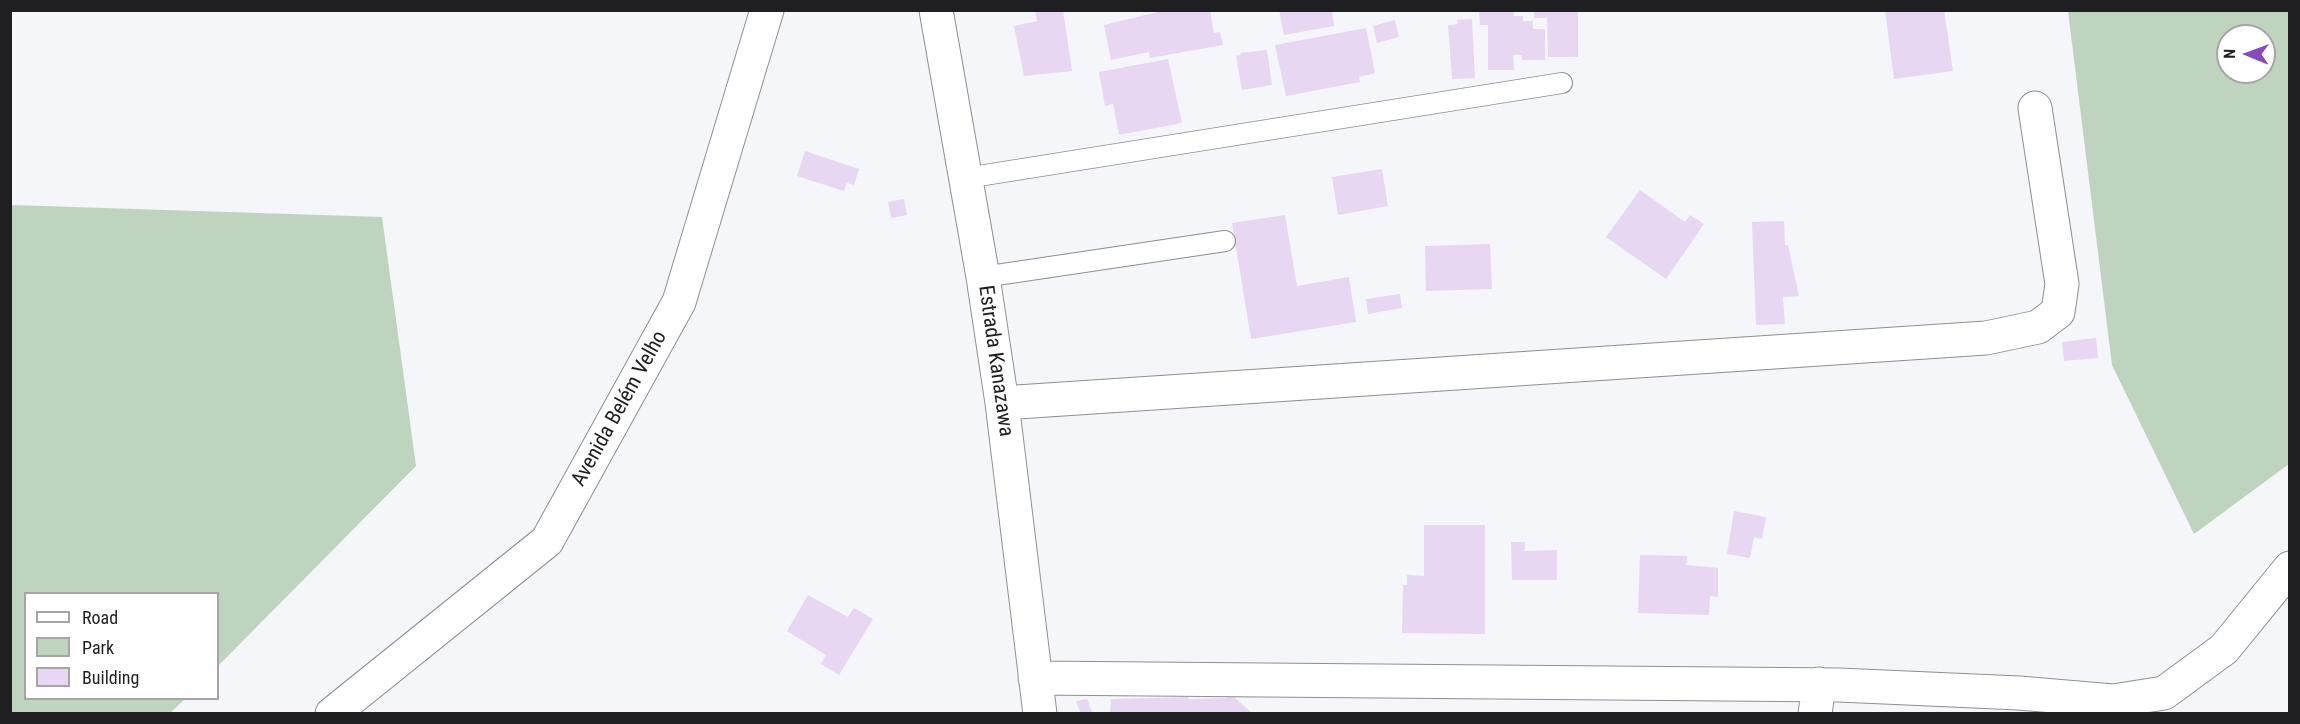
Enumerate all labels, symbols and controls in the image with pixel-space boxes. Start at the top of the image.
north arrow [2216,24,2276,84]
text: N [2220,49,2239,59]
street label: Estrada Kanazawa [972,284,1018,438]
street label: Avenida Belém Velho [567,327,673,491]
legend [24,592,219,700]
text: Road [82,607,118,628]
text: Park [82,637,114,658]
text: Building [82,667,139,688]

